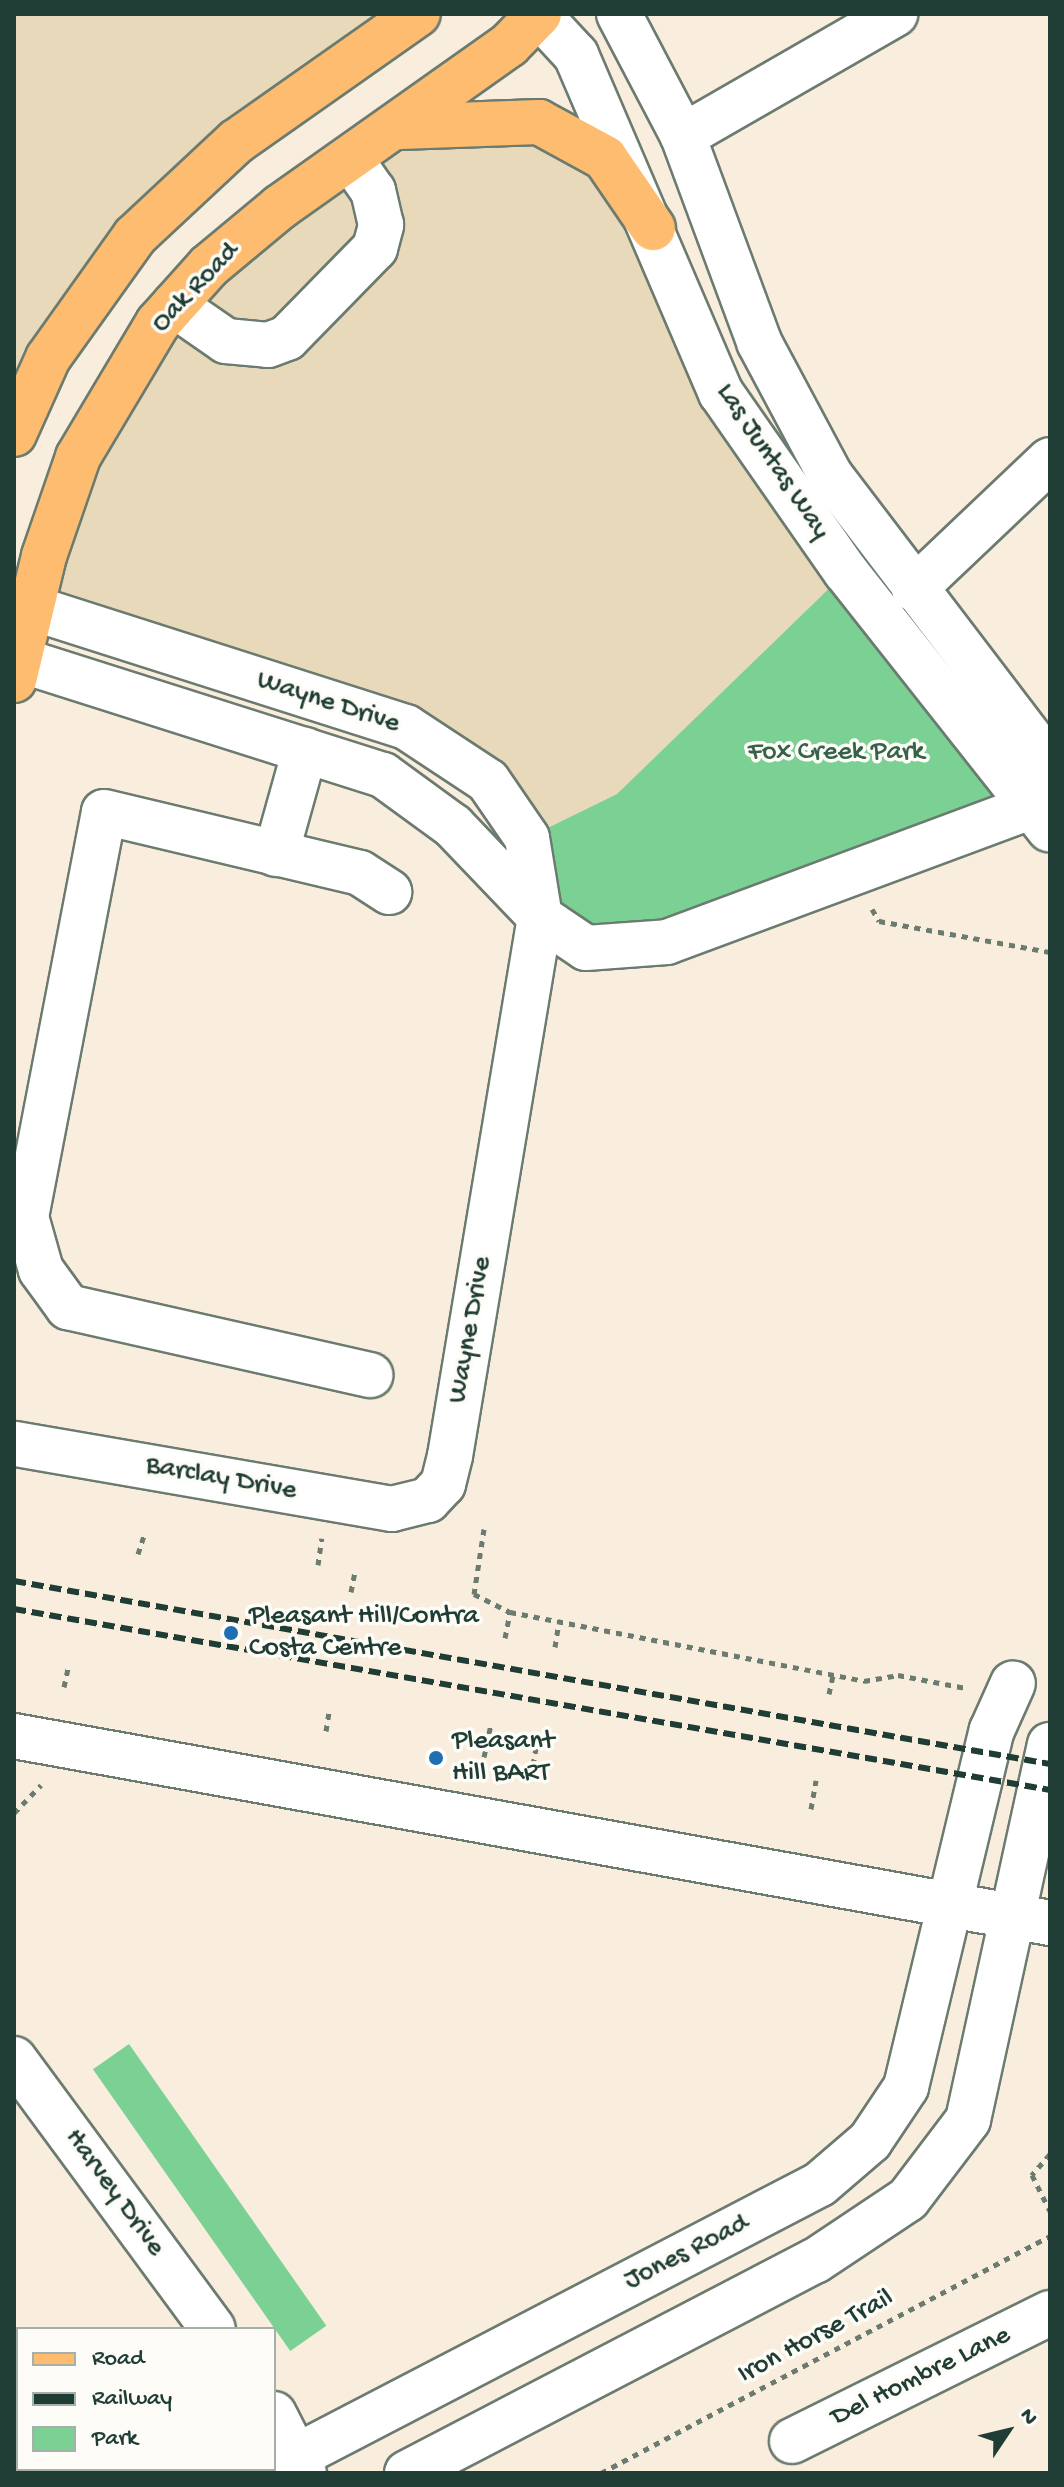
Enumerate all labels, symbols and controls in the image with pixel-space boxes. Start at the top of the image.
street label: Oak Road [145,236,247,340]
street label: Las Juntas Way [707,378,837,546]
street label: Wayne Drive [252,664,404,742]
park label: Fox Creek Park [748,736,924,770]
street label: Wayne Drive [442,1254,500,1406]
street label: Barclay Drive [143,1449,299,1509]
place label: Pleasant Hill/Contra Costa Centre [249,1600,479,1666]
marker: Pleasant Hill/Contra Costa Centre [220,1622,242,1644]
place label: Pleasant Hill BART [452,1725,554,1791]
marker: Pleasant Hill BART [427,1749,445,1767]
street label: Harvey Drive [56,2123,172,2263]
street label: Jones Road [619,2207,755,2299]
street label: Iron Horse Trail [732,2282,900,2392]
street label: Del Hombre Lane [826,2319,1016,2435]
legend [16,2327,276,2471]
text: Road [92,2345,144,2374]
text: Railway [92,2385,172,2414]
north arrow [968,2391,1048,2471]
text: N [1013,2404,1042,2431]
text: Park [92,2425,138,2454]

